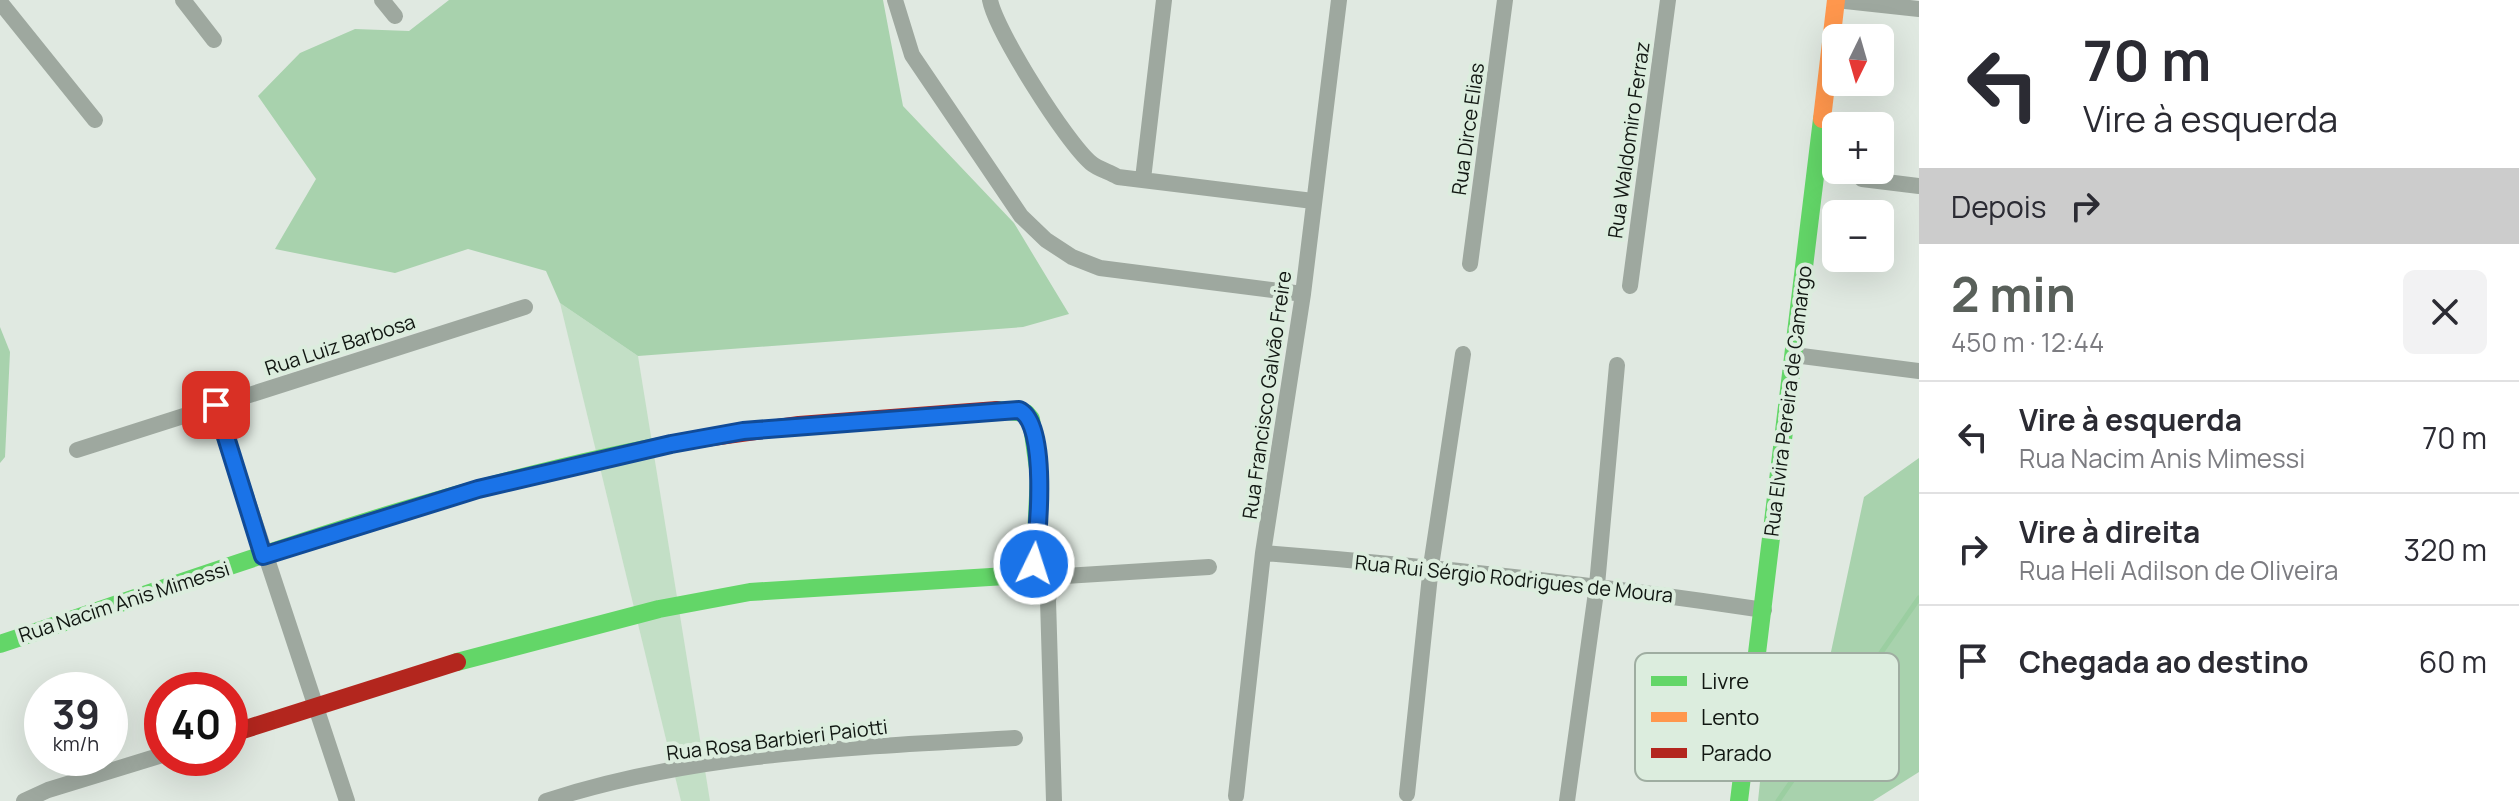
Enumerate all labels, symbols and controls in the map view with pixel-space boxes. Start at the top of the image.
text: 70 m [2083,21,2211,98]
north arrow [1822,24,1894,96]
map controls [1822,24,1894,272]
icon: left [1951,32,2055,136]
street label: Rua Waldomiro Ferraz [1601,40,1656,240]
street label: Rua Dirce Elias [1445,61,1490,197]
text: Vire à esquerda [2083,94,2338,143]
button: + [1822,112,1894,184]
icon: right [2063,184,2107,228]
text: Depois [1951,186,2047,227]
button: − [1822,200,1894,272]
text: 2 min [1951,261,2076,326]
street label: Rua Elvira Pereira de Camargo [1757,264,1818,538]
street label: Rua Francisco Galvão Freire [1236,269,1297,521]
button: close [2403,270,2487,354]
street label: Rua Luiz Barbosa [261,307,419,382]
text: 450 m · 12:44 [1951,324,2104,360]
pin [182,371,250,439]
icon: arrive [194,383,238,427]
text: Vire à esquerda [2019,399,2242,440]
icon: left [1951,415,1995,459]
text: 70 m [2422,417,2487,458]
text: Rua Nacim Anis Mimessi [2019,440,2305,476]
text: Vire à direita [2019,511,2200,552]
position arrow [992,522,1076,606]
icon: right [1951,527,1995,571]
text: 320 m [2404,529,2487,570]
street label: Rua Rui Sérgio Rodrigues de Moura [1354,548,1675,609]
text: Rua Heli Adilson de Oliveira [2019,552,2339,588]
street label: Rua Nacim Anis Mimessi [15,555,233,648]
icon: arrive [1951,639,1995,683]
text: Chegada ao destino [2019,641,2309,682]
text: 60 m [2419,641,2487,682]
legend [1635,653,1899,781]
text: Livre [1701,666,1749,696]
speed limit sign: 40 [144,672,248,776]
text: 39 [52,686,100,741]
text: Lento [1701,702,1759,732]
street label: Rua Rosa Barbieri Paiotti [665,713,889,766]
text: km/h [53,730,99,757]
text: Parado [1701,738,1772,768]

